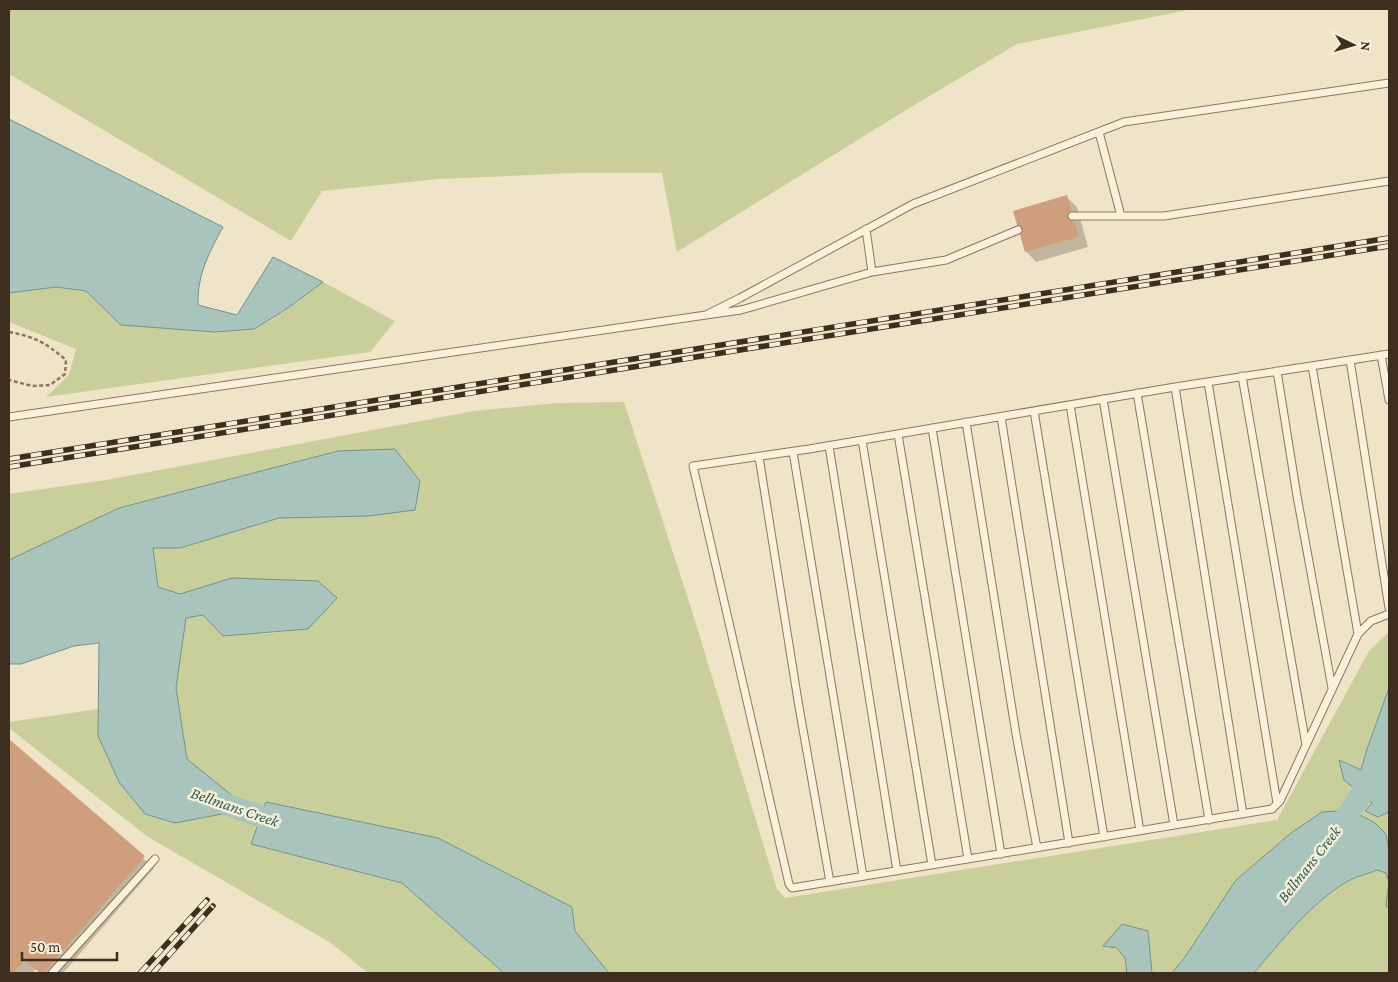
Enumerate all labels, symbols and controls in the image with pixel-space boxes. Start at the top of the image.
north arrow [1328,20,1378,70]
text: N [1358,41,1374,52]
water label: Bellmans Creek [189,784,282,830]
water label: Bellmans Creek [1274,822,1345,905]
scale bar [22,930,118,962]
text: 50 m [30,939,60,955]

